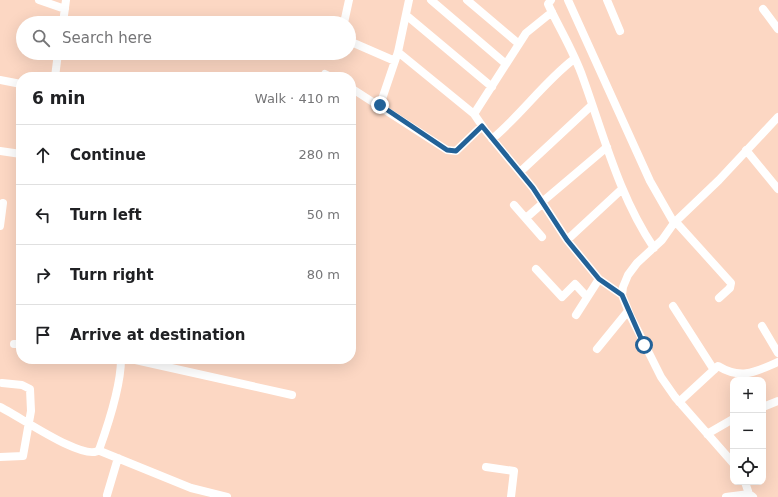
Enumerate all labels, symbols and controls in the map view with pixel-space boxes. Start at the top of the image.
search box [16,16,356,60]
icon: search [30,27,52,49]
text: Search here [62,29,152,47]
text: 6 min [32,88,85,108]
text: Walk · 410 m [255,91,340,106]
route end [371,96,389,114]
icon: ahead [32,144,54,166]
text: Continue [70,146,146,164]
text: 280 m [298,147,340,162]
icon: left [32,204,54,226]
text: Turn left [70,206,142,224]
text: 50 m [307,207,340,222]
icon: right [32,264,54,286]
text: Turn right [70,266,154,284]
text: 80 m [307,267,340,282]
icon: arrive [32,324,54,346]
text: Arrive at destination [70,326,245,344]
route start [635,336,653,354]
map controls [730,377,766,485]
button: + [730,377,766,413]
button: − [730,413,766,449]
button: locate [730,449,766,485]

